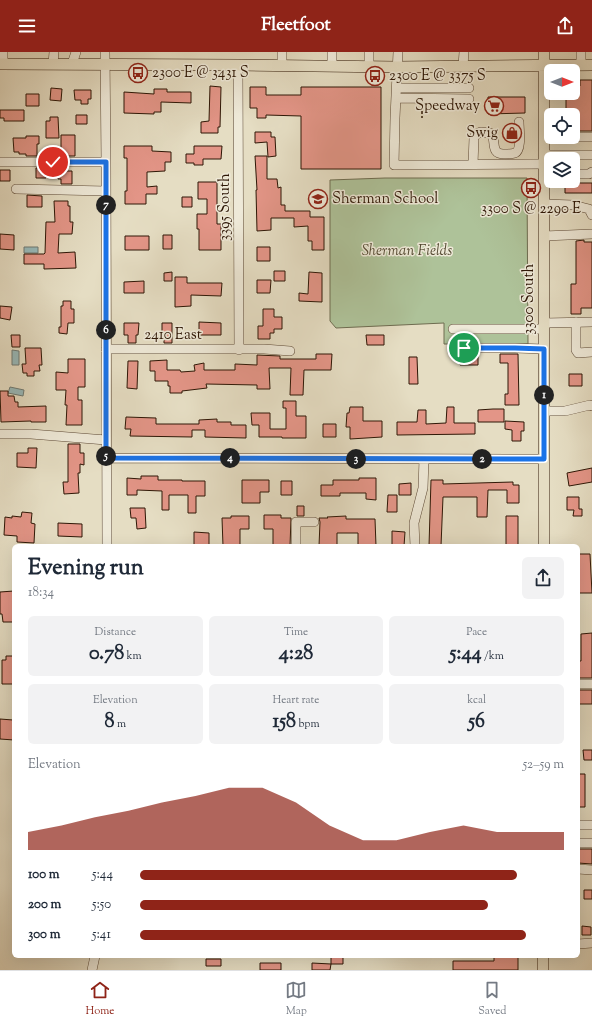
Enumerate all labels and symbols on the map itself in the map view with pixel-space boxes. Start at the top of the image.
bus stop icon: 2300 E @ 3431 S [127,62,149,84]
place label: 2300 E @ 3431 S [152,63,249,84]
north arrow [544,64,580,100]
bus stop icon: 2300 E @ 3375 S [364,65,386,87]
place label: 2300 E @ 3375 S [389,66,486,87]
supermarket icon: Speedway [483,95,505,117]
place label: Speedway [415,96,481,117]
shop icon: Swig [501,122,523,144]
place label: Swig [466,123,498,144]
pin [36,145,70,179]
street label: 3395 South [215,173,236,241]
bus stop icon: 3300 S @ 2290 E [520,177,542,199]
school or university icon: Sherman School [307,188,329,210]
place label: Sherman School [332,189,438,210]
pin: 7 [96,195,116,215]
place label: 3300 S @ 2290 E [481,199,581,220]
park label: Sherman Fields [362,241,452,262]
street label: 3300 South [519,263,540,334]
pin: 6 [96,320,116,340]
street label: 2410 East [144,325,202,346]
pin [447,331,481,365]
pin: 1 [534,385,554,405]
pin: 5 [96,446,116,466]
pin: 4 [220,448,240,468]
pin: 3 [346,449,366,469]
pin: 2 [472,449,492,469]

